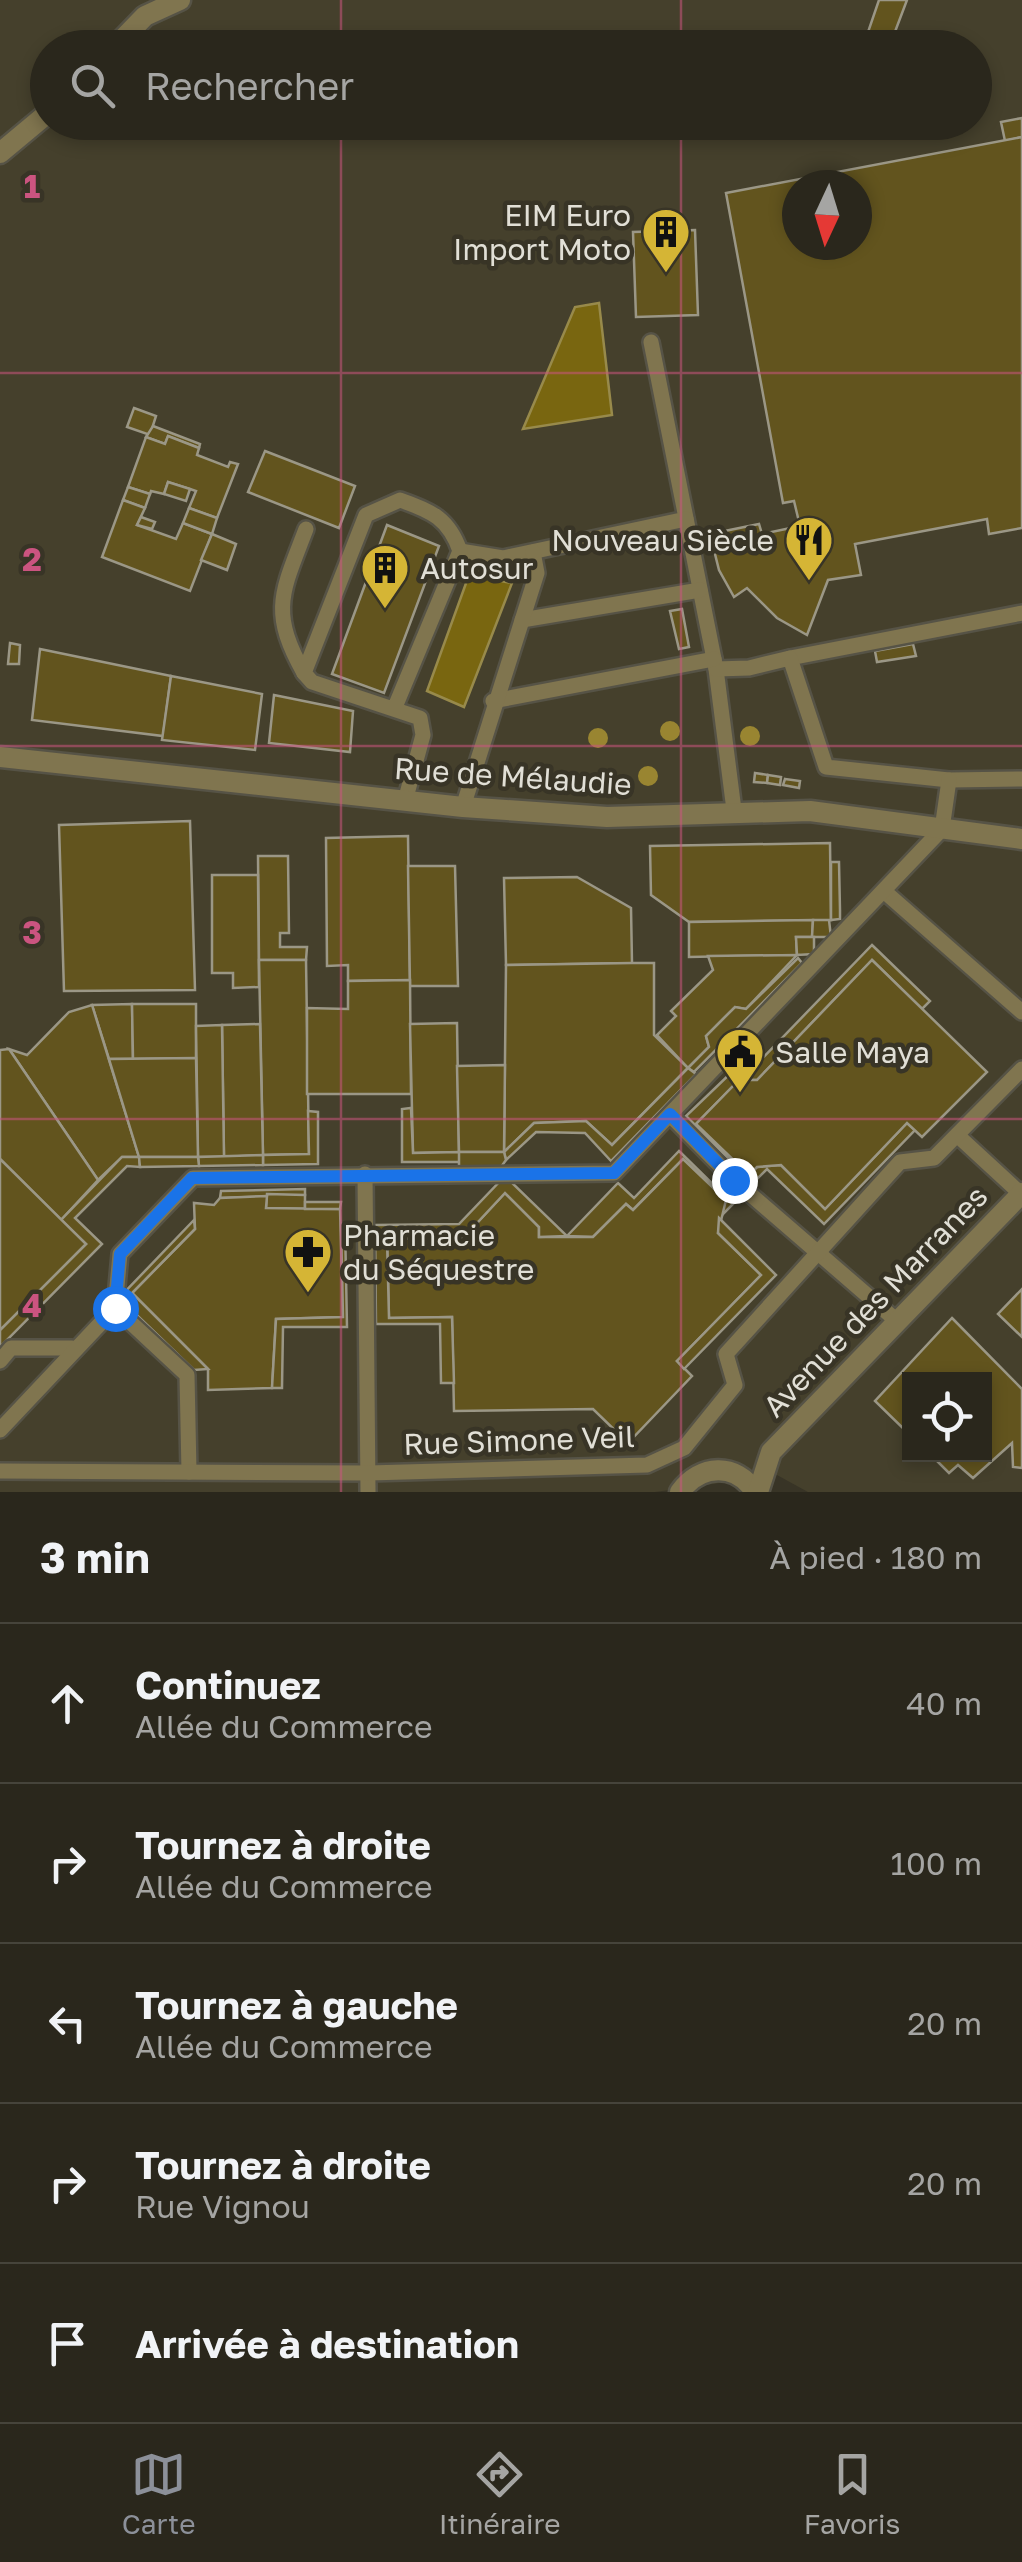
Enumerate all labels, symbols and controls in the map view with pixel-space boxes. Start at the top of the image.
search box [30,30,992,140]
icon: search [65,58,120,113]
text: Rechercher [145,63,354,108]
text: 1 [24,167,40,205]
north arrow [782,170,872,260]
place label: EIM Euro Import Moto [453,197,631,267]
building icon: EIM Euro Import Moto [640,206,692,274]
restaurant icon: Nouveau Siècle [783,514,835,582]
place label: Nouveau Siècle [551,522,774,558]
text: 2 [22,540,42,578]
building icon: Autosur [359,542,411,610]
place label: Autosur [420,550,534,586]
street label: Rue de Mélaudie [393,750,633,802]
text: 3 [22,913,42,951]
public building icon: Salle Maya [714,1026,766,1094]
place label: Salle Maya [775,1034,930,1070]
route end [712,1158,758,1204]
street label: Avenue des Marranes [755,1178,995,1424]
place label: Pharmacie du Séquestre [343,1217,534,1287]
pharmacy icon: Pharmacie du Séquestre [282,1226,334,1294]
text: 4 [22,1286,42,1324]
route start [93,1286,139,1332]
map controls [902,1372,992,1462]
button: locate [902,1372,992,1462]
street label: Rue Simone Veil [403,1418,635,1462]
text: 3 min [40,1532,150,1582]
text: À pied · 180 m [769,1538,982,1576]
text: Continuez [135,1662,321,1707]
icon: ahead [40,1676,95,1731]
text: 40 m [906,1684,982,1722]
text: Allée du Commerce [135,1707,432,1745]
text: Tournez à droite [135,1822,431,1867]
icon: right [40,1836,95,1891]
text: 100 m [890,1844,982,1882]
text: Allée du Commerce [135,1867,432,1905]
text: Tournez à gauche [135,1982,458,2027]
icon: left [40,1996,95,2051]
text: 20 m [907,2004,982,2042]
text: Allée du Commerce [135,2027,432,2065]
text: Tournez à droite [135,2142,431,2187]
icon: right [40,2156,95,2211]
text: 20 m [907,2164,982,2202]
text: Rue Vignou [135,2187,310,2225]
icon: arrive [40,2316,95,2371]
text: Arrivée à destination [135,2321,519,2366]
tab: Carte [122,2447,195,2540]
tab: Itinéraire [439,2447,561,2540]
tab: Favoris [804,2447,900,2540]

